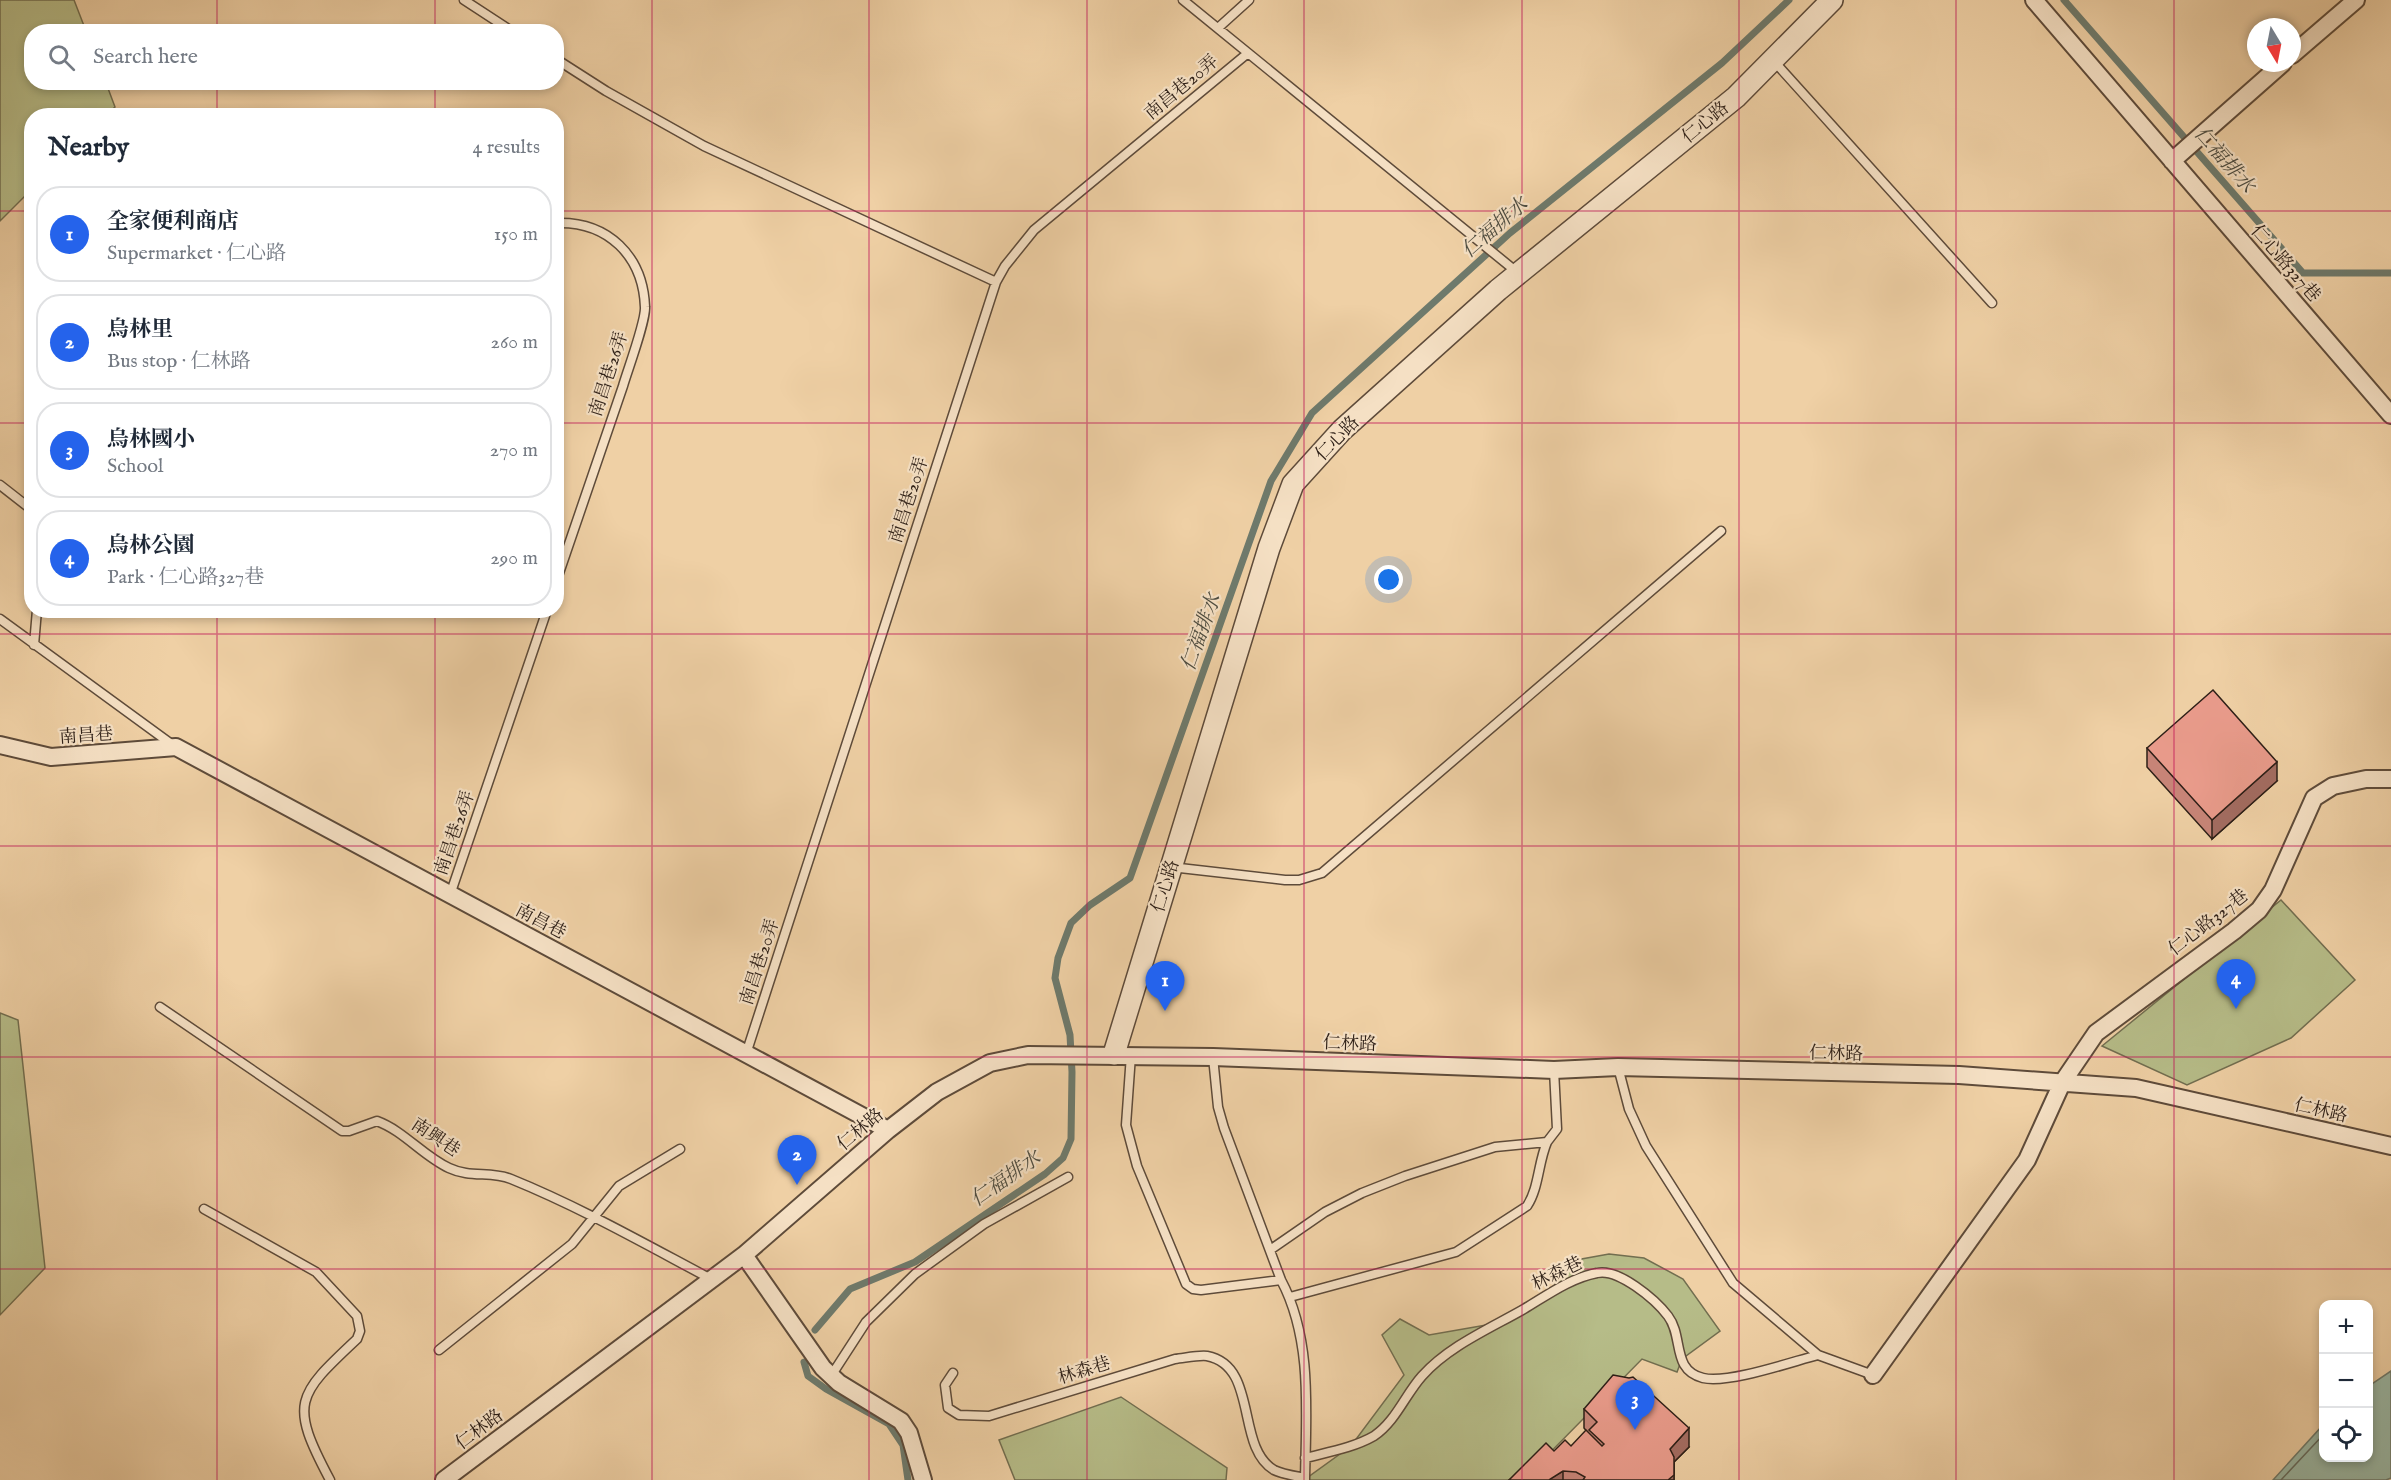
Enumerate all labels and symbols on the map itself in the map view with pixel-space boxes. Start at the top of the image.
north arrow [2247,18,2301,72]
street label: 南昌巷20弄 [1140,51,1224,126]
street label: 仁心路 [1678,97,1734,149]
water label: 仁福排水 [2188,122,2261,200]
water label: 仁福排水 [1457,191,1535,264]
street label: 仁心路327巷 [2245,220,2325,308]
street label: 南昌巷26弄 [585,329,634,420]
street label: 仁心路 [1311,412,1365,466]
street label: 南昌巷20弄 [885,454,934,546]
your location [1374,565,1403,594]
water label: 仁福排水 [1176,589,1228,674]
street label: 南昌巷 [58,723,114,750]
street label: 南昌巷26弄 [430,788,481,879]
street label: 仁心路 [1148,857,1185,916]
street label: 仁心路327巷 [2164,885,2254,962]
street label: 南昌巷 [511,899,570,945]
street label: 南昌巷20弄 [736,916,785,1008]
pin: 4 [2216,960,2256,1009]
pin: 1 [1146,962,1184,1011]
street label: 仁林路 [1323,1032,1377,1057]
street label: 仁林路 [1809,1043,1863,1066]
street label: 仁林路 [2292,1094,2350,1129]
street label: 仁林路 [833,1104,889,1156]
street label: 南興巷 [406,1114,464,1163]
pin: 2 [778,1136,816,1185]
water label: 仁福排水 [966,1145,1047,1212]
street label: 林森巷 [1528,1252,1587,1297]
street label: 林森巷 [1055,1353,1114,1390]
pin: 3 [1616,1380,1654,1430]
street label: 仁林路 [451,1405,508,1456]

